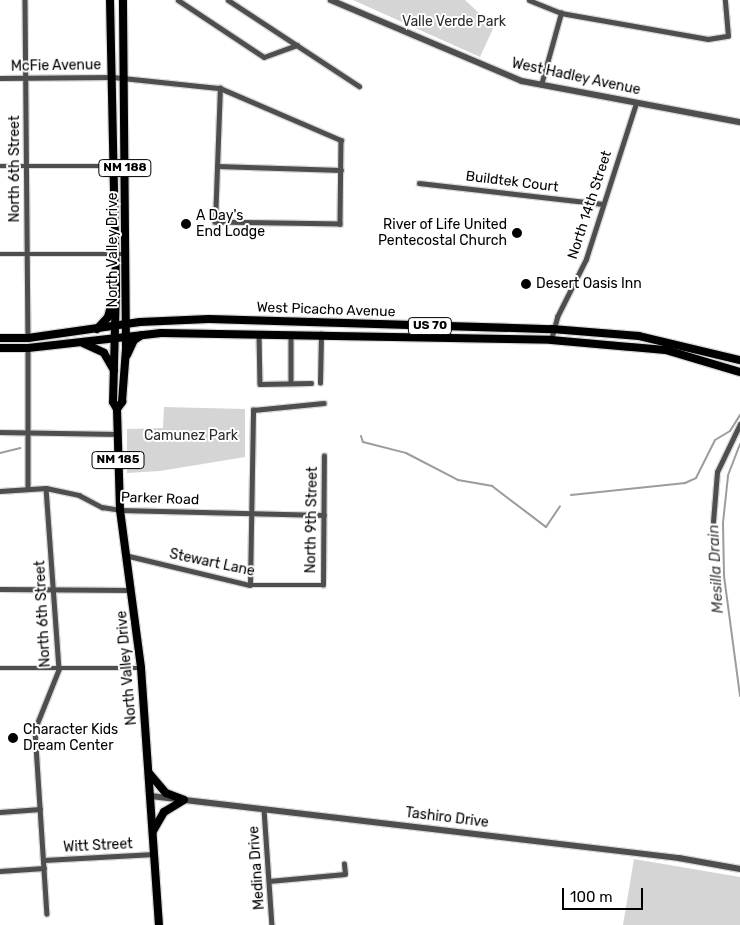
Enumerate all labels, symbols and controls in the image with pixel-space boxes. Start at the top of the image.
park label: Valle Verde Park [402,14,506,30]
street label: West Hadley Avenue [510,55,642,99]
street label: McFie Avenue [11,57,101,75]
street label: North 6th Street [7,116,23,222]
street label: North 14th Street [565,149,615,261]
road number: NM 188 [98,158,152,178]
street label: Buildtek Court [465,168,559,196]
street label: North Valley Drive [105,192,121,308]
place label: A Day's End Lodge [196,208,265,240]
place label: River of Life United Pentecostal Church [378,217,507,250]
marker: A Day's End Lodge [180,218,192,230]
marker: River of Life United Pentecostal Church [511,227,523,239]
place label: Desert Oasis Inn [536,276,642,292]
marker: Desert Oasis Inn [520,278,532,290]
street label: West Picacho Avenue [256,299,396,321]
road number: US 70 [408,316,452,336]
park label: Camunez Park [144,428,238,444]
road number: NM 185 [90,450,146,470]
street label: North 9th Street [303,467,321,573]
street label: Parker Road [120,489,200,509]
water label: Mesilla Drain [705,524,727,614]
street label: Stewart Lane [168,546,256,580]
street label: North 6th Street [32,560,54,668]
street label: North Valley Drive [114,610,140,726]
place label: Character Kids Dream Center [23,722,119,754]
marker: Character Kids Dream Center [7,732,19,744]
street label: Tashiro Drive [404,805,490,831]
street label: Medina Drive [246,826,268,910]
street label: Witt Street [63,836,133,856]
scale bar [565,878,646,910]
text: 100 m [570,888,612,906]

